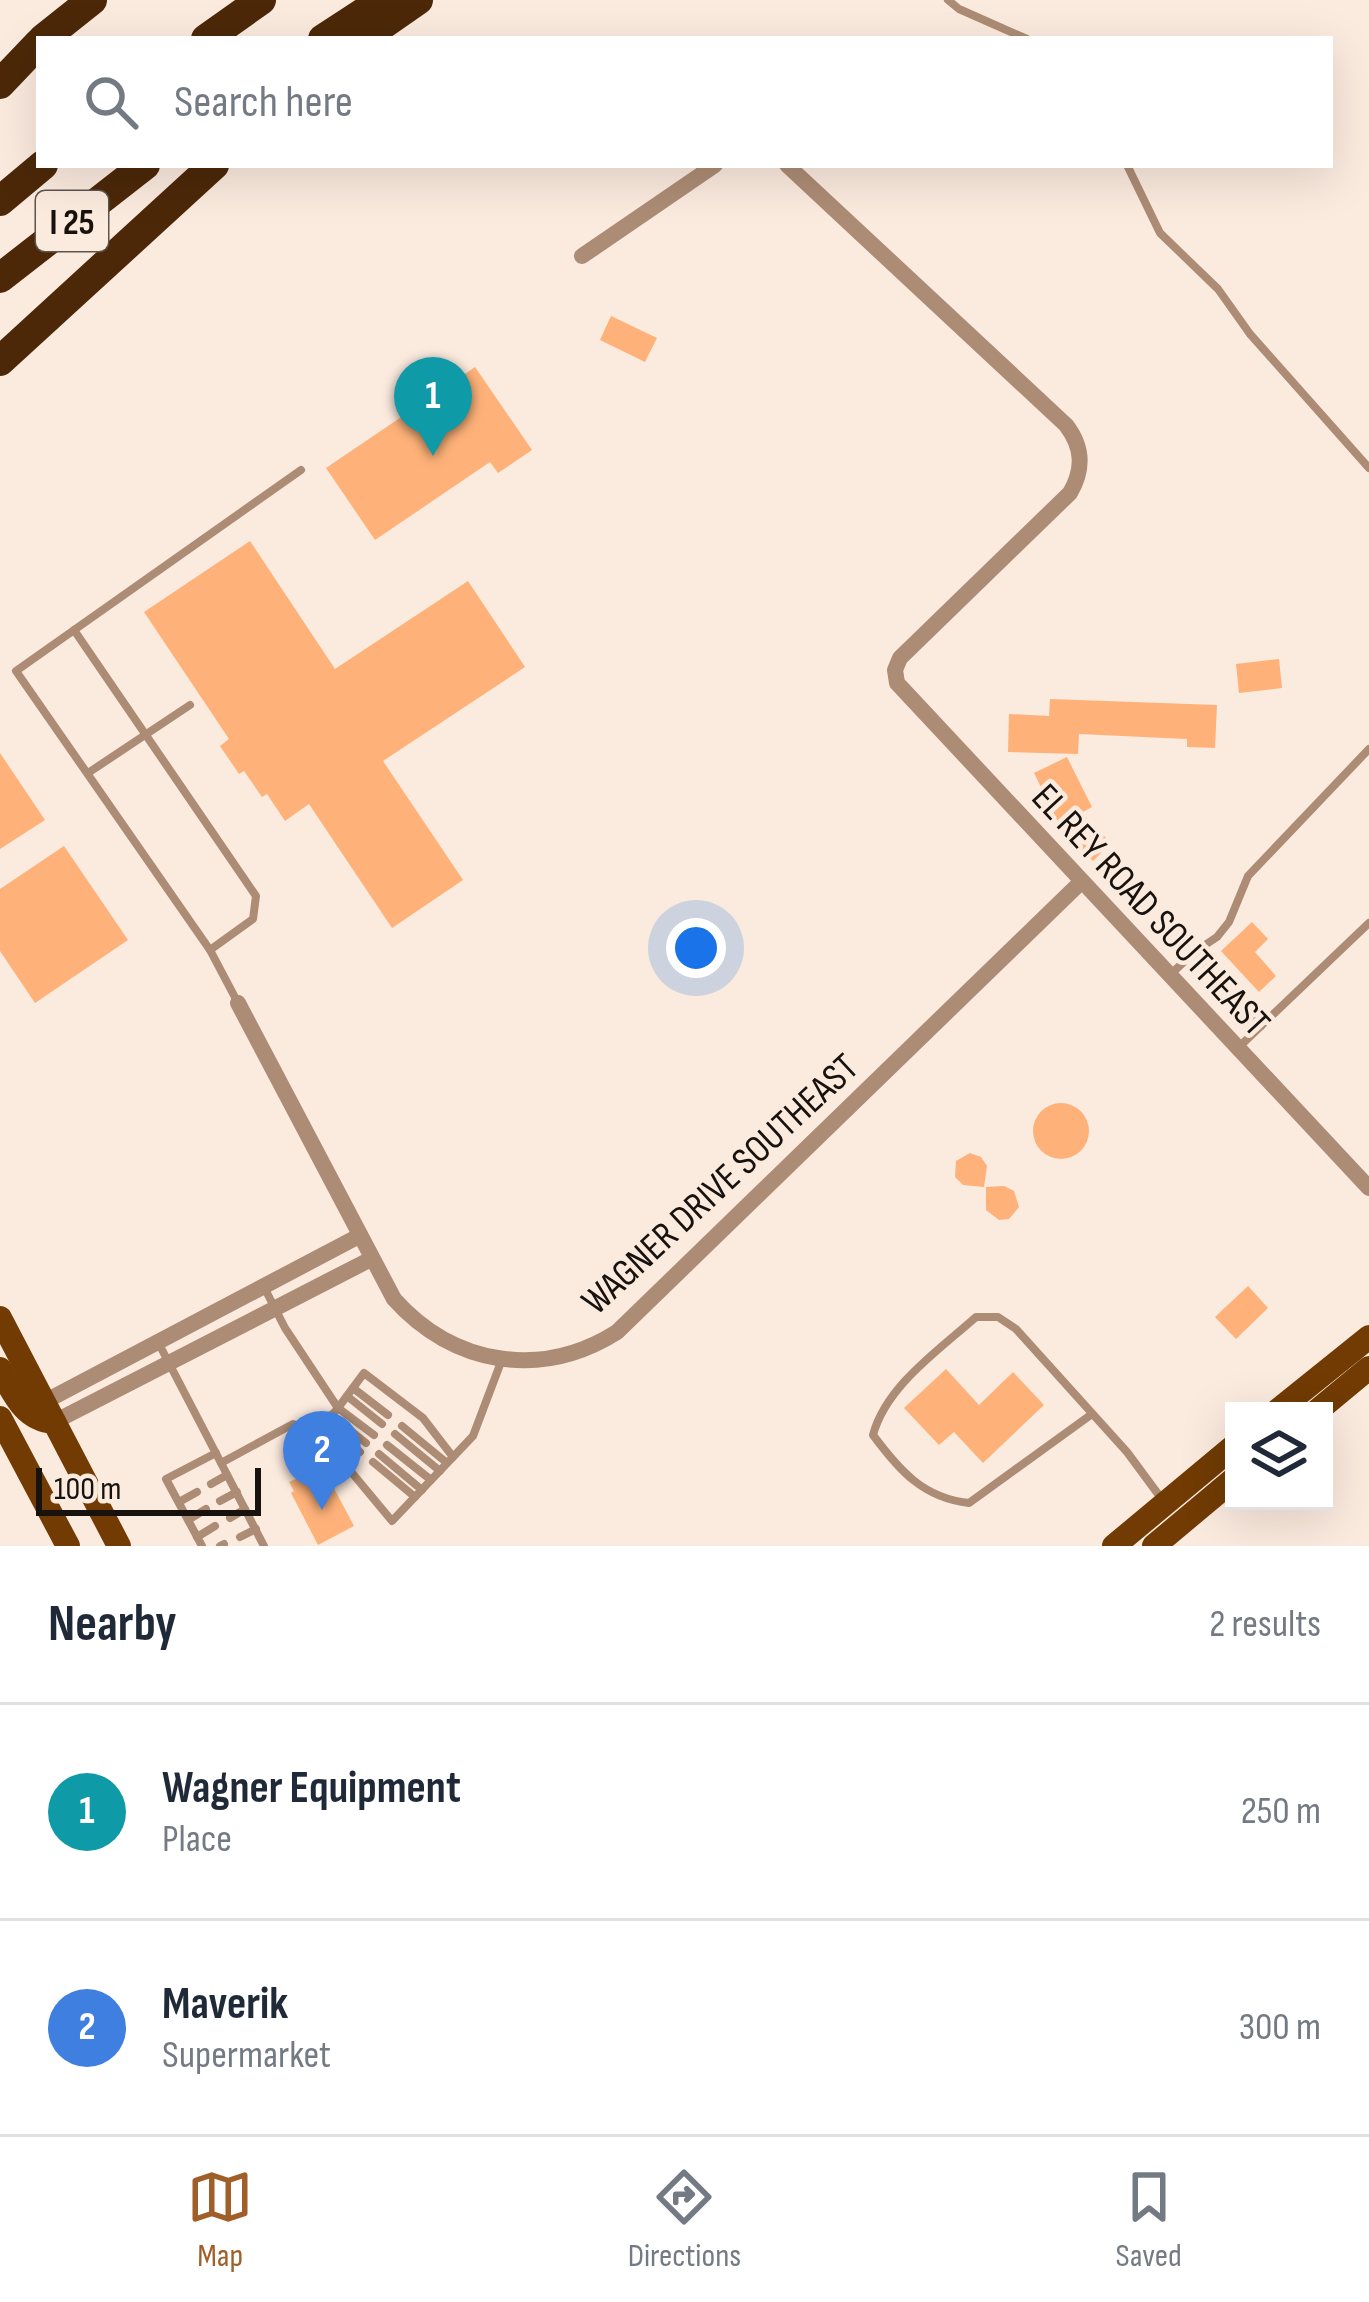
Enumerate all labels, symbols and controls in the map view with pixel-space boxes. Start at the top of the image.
search box [36,36,1333,168]
icon: search [78,69,144,135]
text: Search here [174,75,353,130]
road number: I 25 [36,191,108,251]
pin: 1 [394,357,472,456]
street label: EL REY ROAD SOUTHEAST [1021,775,1279,1047]
your location [666,918,726,978]
street label: WAGNER DRIVE SOUTHEAST [573,1045,869,1325]
map controls [1225,1402,1333,1510]
button: layers [1225,1402,1333,1510]
pin: 2 [283,1411,361,1510]
scale bar [36,1462,261,1515]
text: 100 m [54,1469,121,1509]
text: Nearby [48,1594,177,1655]
text: 2 results [1209,1601,1321,1648]
text: Wagner Equipment [162,1761,461,1816]
text: 1 [79,1788,95,1835]
text: 250 m [1241,1788,1321,1835]
text: Place [162,1816,232,1863]
text: Maverik [162,1977,288,2032]
text: 2 [78,2004,96,2051]
text: 300 m [1239,2004,1321,2051]
text: Supermarket [162,2032,331,2079]
tab: Map [187,2164,253,2276]
tab: Directions [628,2164,741,2276]
tab: Saved [1116,2164,1182,2276]

